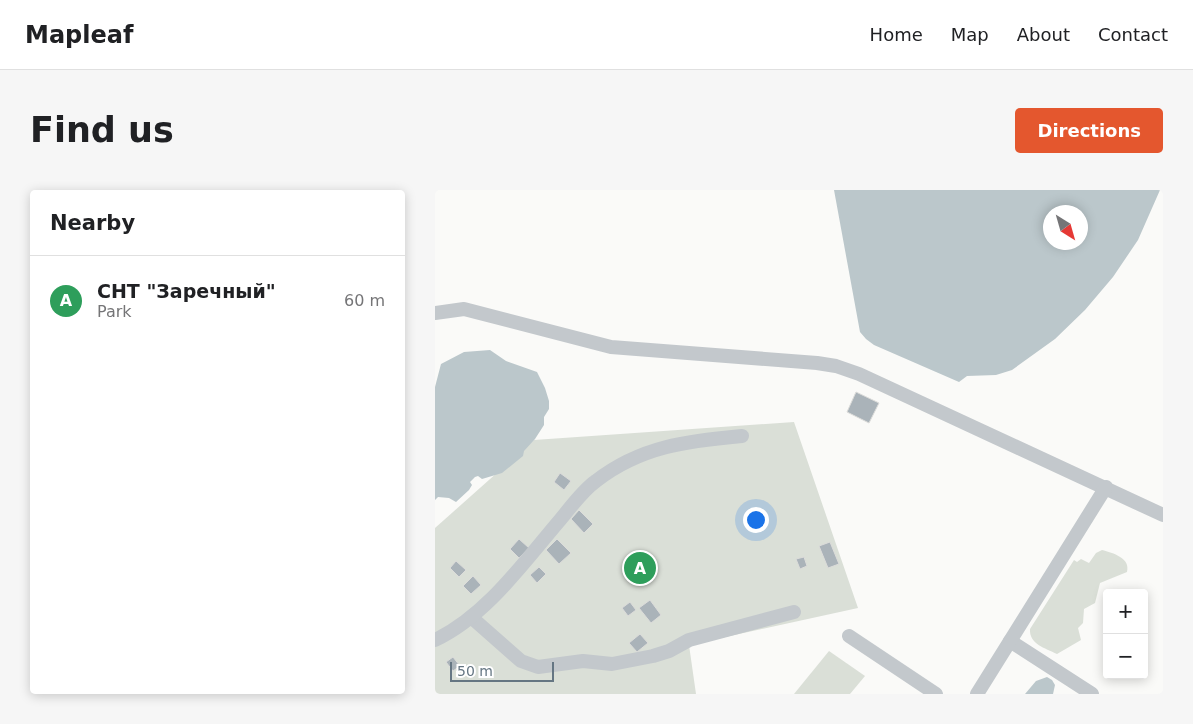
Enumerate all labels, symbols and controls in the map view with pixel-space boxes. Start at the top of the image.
text: Mapleaf [25,21,133,49]
text: Home [870,24,923,45]
text: Map [951,24,989,45]
text: About [1017,24,1070,45]
text: Contact [1098,24,1168,45]
button: Directions [1015,108,1163,153]
text: Find us [30,110,174,150]
north arrow [1043,205,1088,250]
text: Nearby [50,211,135,235]
text: СНТ "Заречный" [97,280,276,302]
text: A [60,291,72,310]
text: 60 m [344,291,385,310]
text: Park [97,302,132,321]
your location [743,507,769,533]
pin: A [624,549,656,587]
map controls [1103,589,1148,679]
button: + [1103,589,1148,634]
button: − [1103,634,1148,679]
scale bar [450,659,554,682]
text: 50 m [457,663,493,679]

